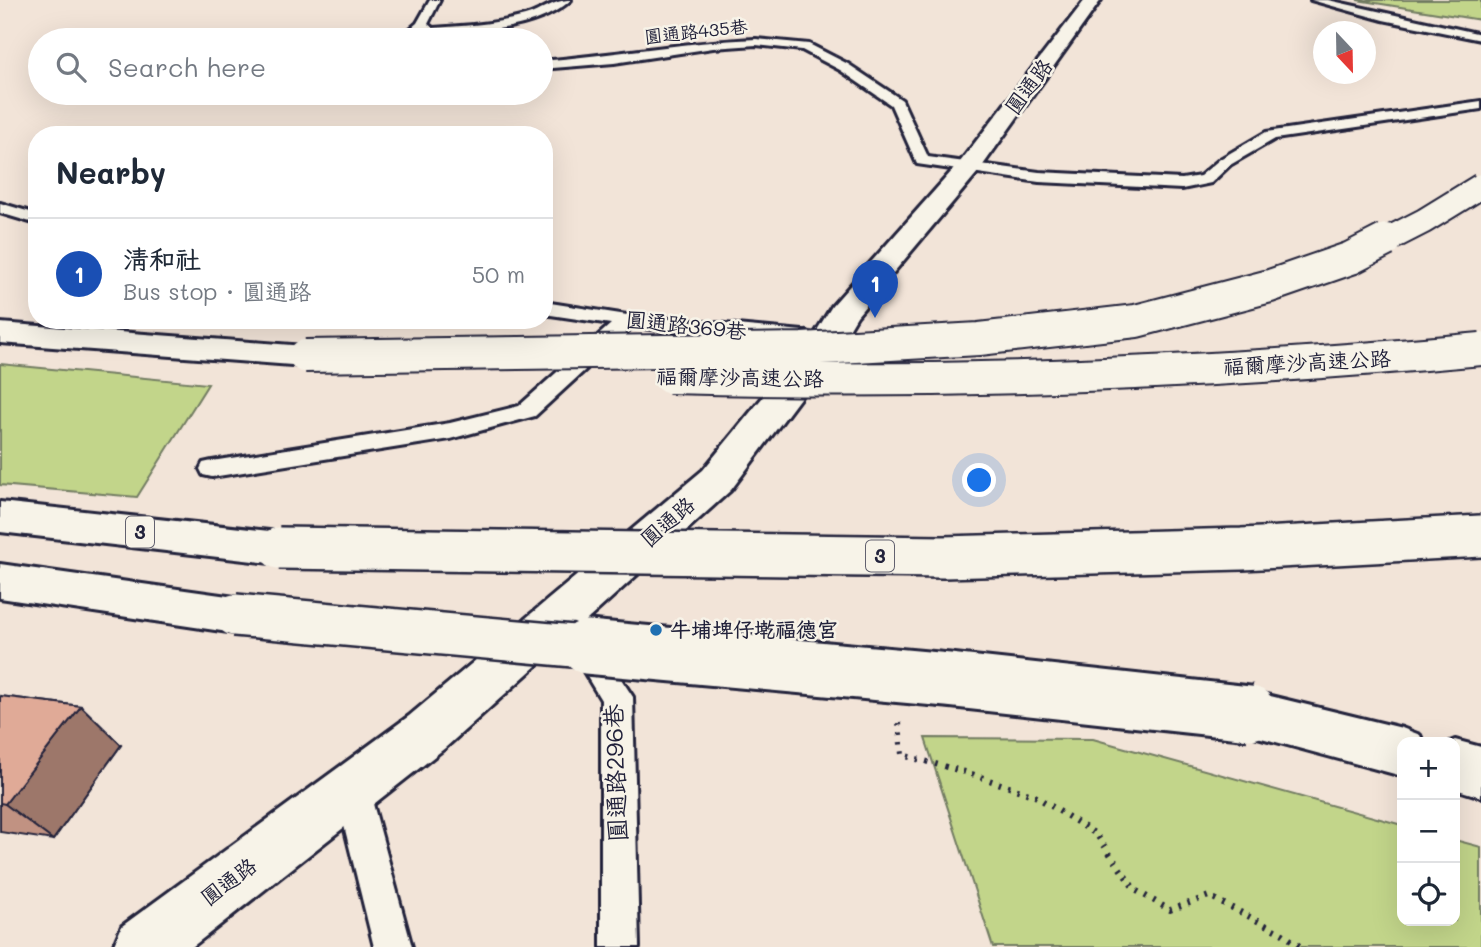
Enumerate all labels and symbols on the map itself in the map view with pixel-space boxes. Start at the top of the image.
street label: 圓通路435巷 [643,14,749,48]
north arrow [1313,21,1376,84]
street label: 圓通路 [998,53,1058,119]
pin: 1 [852,260,898,318]
street label: 圓通路369巷 [624,305,748,344]
street label: 福爾摩沙高速公路 [1222,344,1392,379]
street label: 福爾摩沙高速公路 [656,362,824,391]
your location [962,463,996,497]
street label: 圓通路 [634,490,700,552]
road number: 3 [126,516,154,548]
road number: 3 [866,540,894,572]
place label: 牛埔埤仔墘福德宮 [670,615,838,642]
marker: 牛埔埤仔墘福德宮 [648,622,664,638]
street label: 圓通路296巷 [597,704,632,843]
street label: 圓通路 [195,851,261,911]

